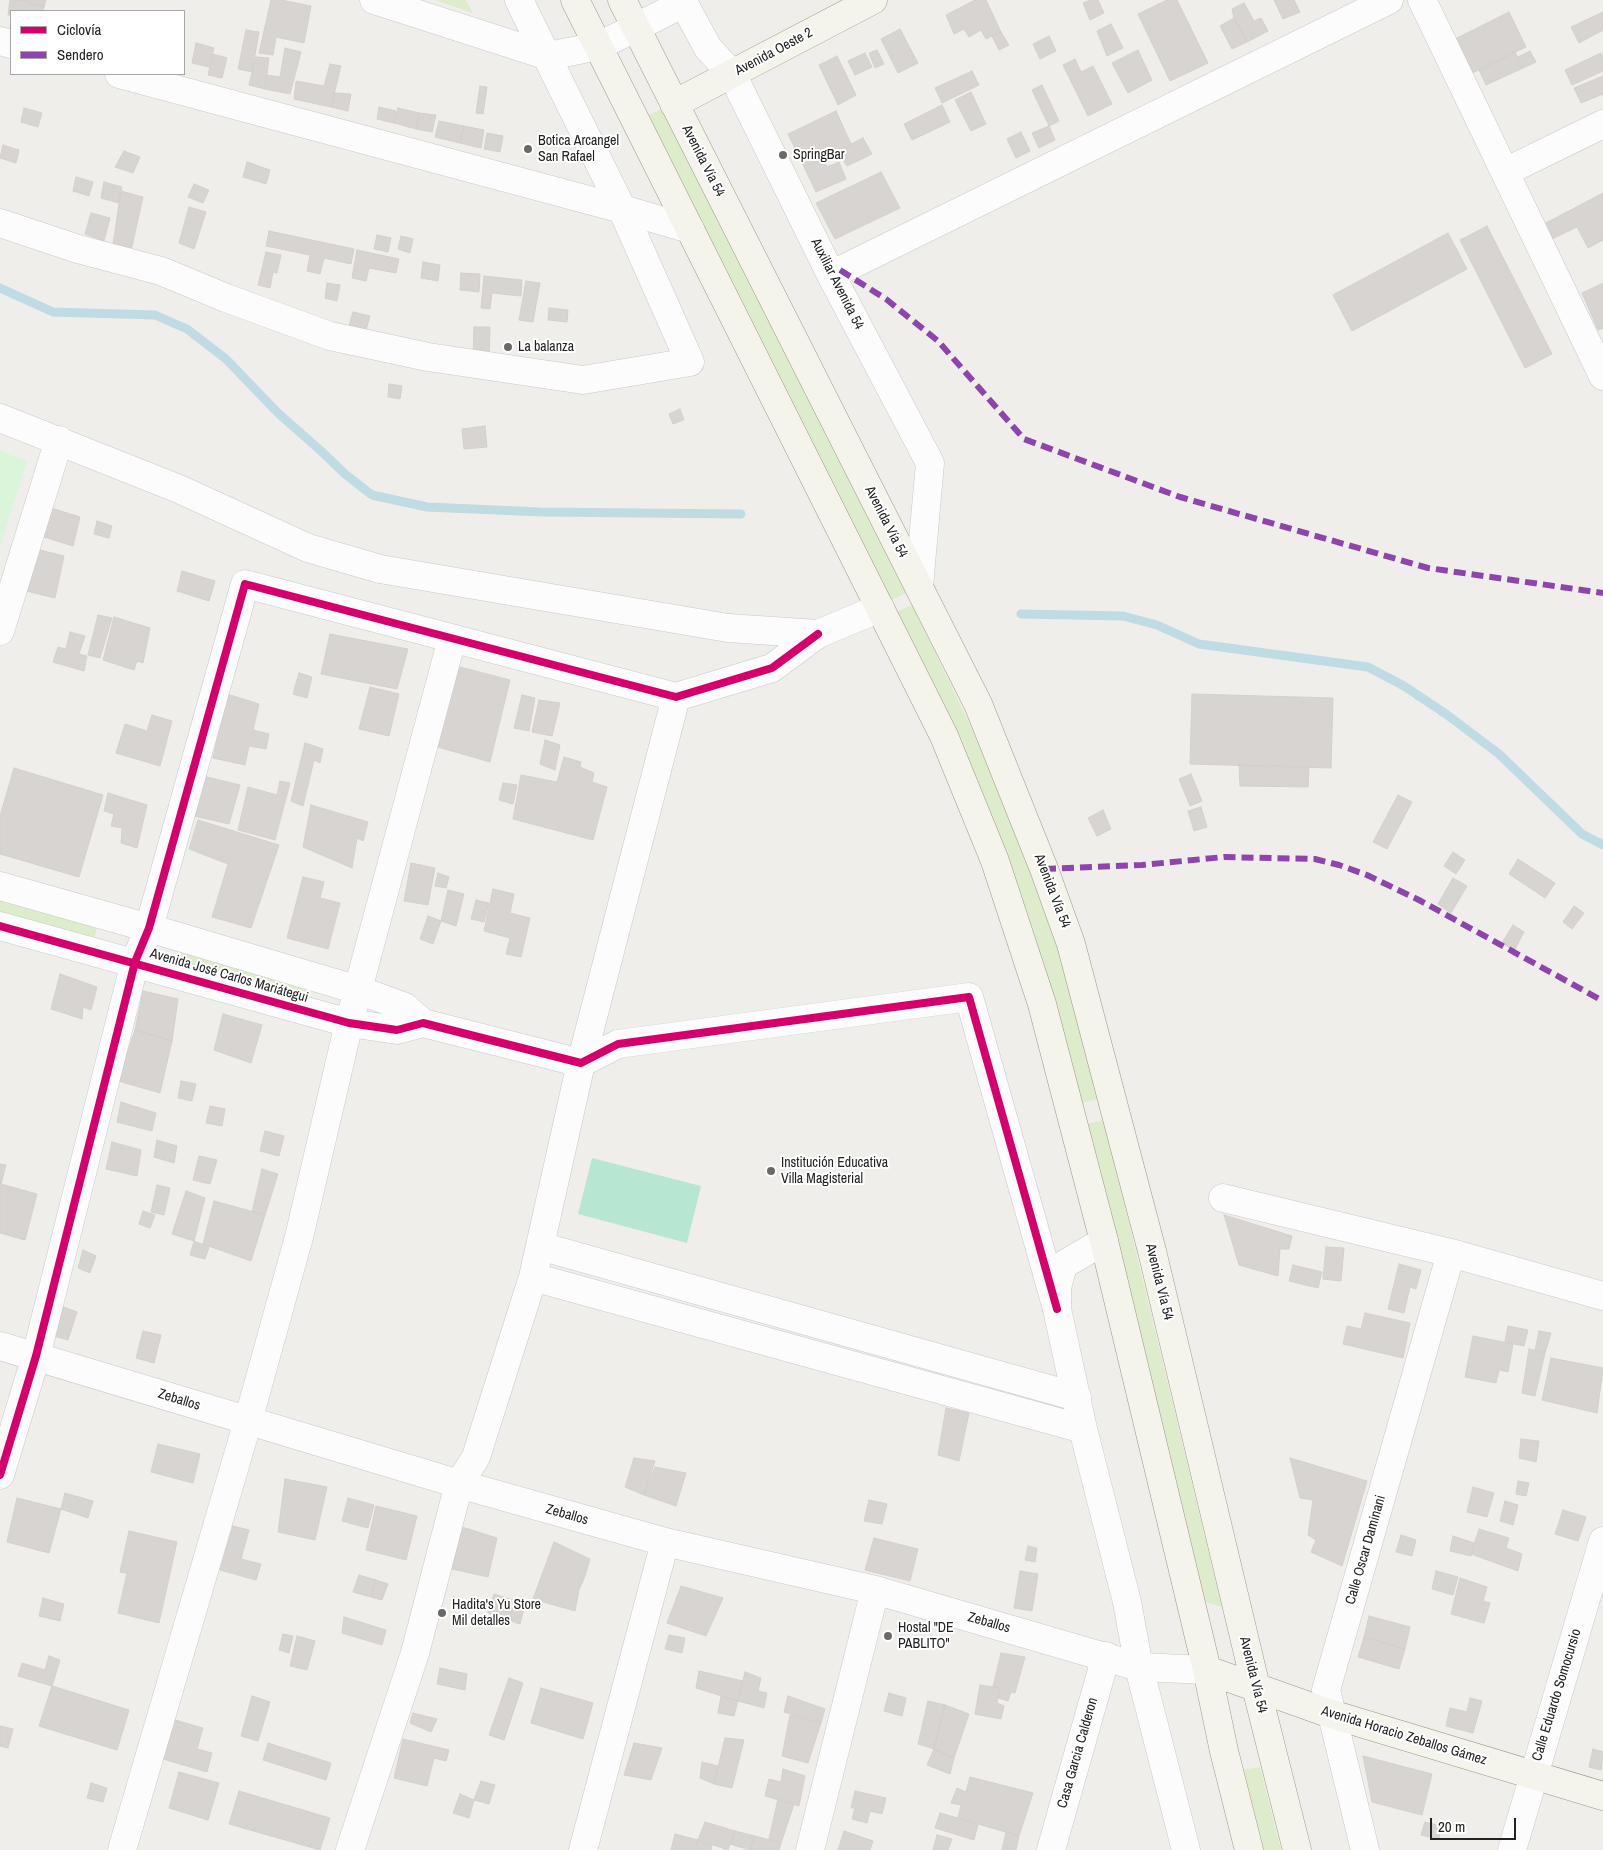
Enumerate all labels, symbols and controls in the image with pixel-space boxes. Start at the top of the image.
legend [10,10,185,75]
text: Ciclovía [57,19,101,40]
street label: Avenida Oeste 2 [732,25,816,79]
text: Sendero [57,44,104,65]
street label: Avenida Vía 54 [678,122,728,200]
place label: Botica Arcangel San Rafael [538,133,619,166]
marker: Botica Arcangel San Rafael [522,143,534,155]
place label: SpringBar [793,147,845,163]
marker: SpringBar [777,149,789,161]
street label: Auxiliar Avenida 54 [807,236,867,332]
place label: La balanza [518,339,574,355]
marker: La balanza [502,341,514,353]
street label: Avenida Vía 54 [861,483,911,561]
street label: Avenida Vía 54 [1030,852,1074,930]
street label: Avenida José Carlos Mariátegui [148,945,310,1007]
place label: Institución Educativa Villa Magisterial [781,1155,888,1188]
marker: Institución Educativa Villa Magisterial [765,1165,777,1177]
street label: Avenida Vía 54 [1141,1242,1177,1322]
street label: Zeballos [156,1386,202,1414]
street label: Calle Oscar Daminani [1342,1493,1390,1607]
street label: Zeballos [544,1501,590,1529]
place label: Hadita's Yu Store Mil detalles [452,1597,541,1630]
marker: Hadita's Yu Store Mil detalles [436,1607,448,1619]
street label: Zeballos [966,1609,1012,1637]
place label: Hostal "DE PABLITO" [898,1620,954,1652]
street label: Calle Eduardo Somocursio [1529,1627,1585,1763]
marker: Hostal "DE PABLITO" [882,1630,894,1642]
street label: Avenida Vía 54 [1235,1635,1271,1715]
street label: Casa Garcia Calderon [1054,1696,1102,1810]
street label: Avenida Horacio Zeballos Gámez [1319,1703,1489,1769]
scale bar [1433,1808,1519,1840]
text: 20 m [1438,1816,1465,1837]

